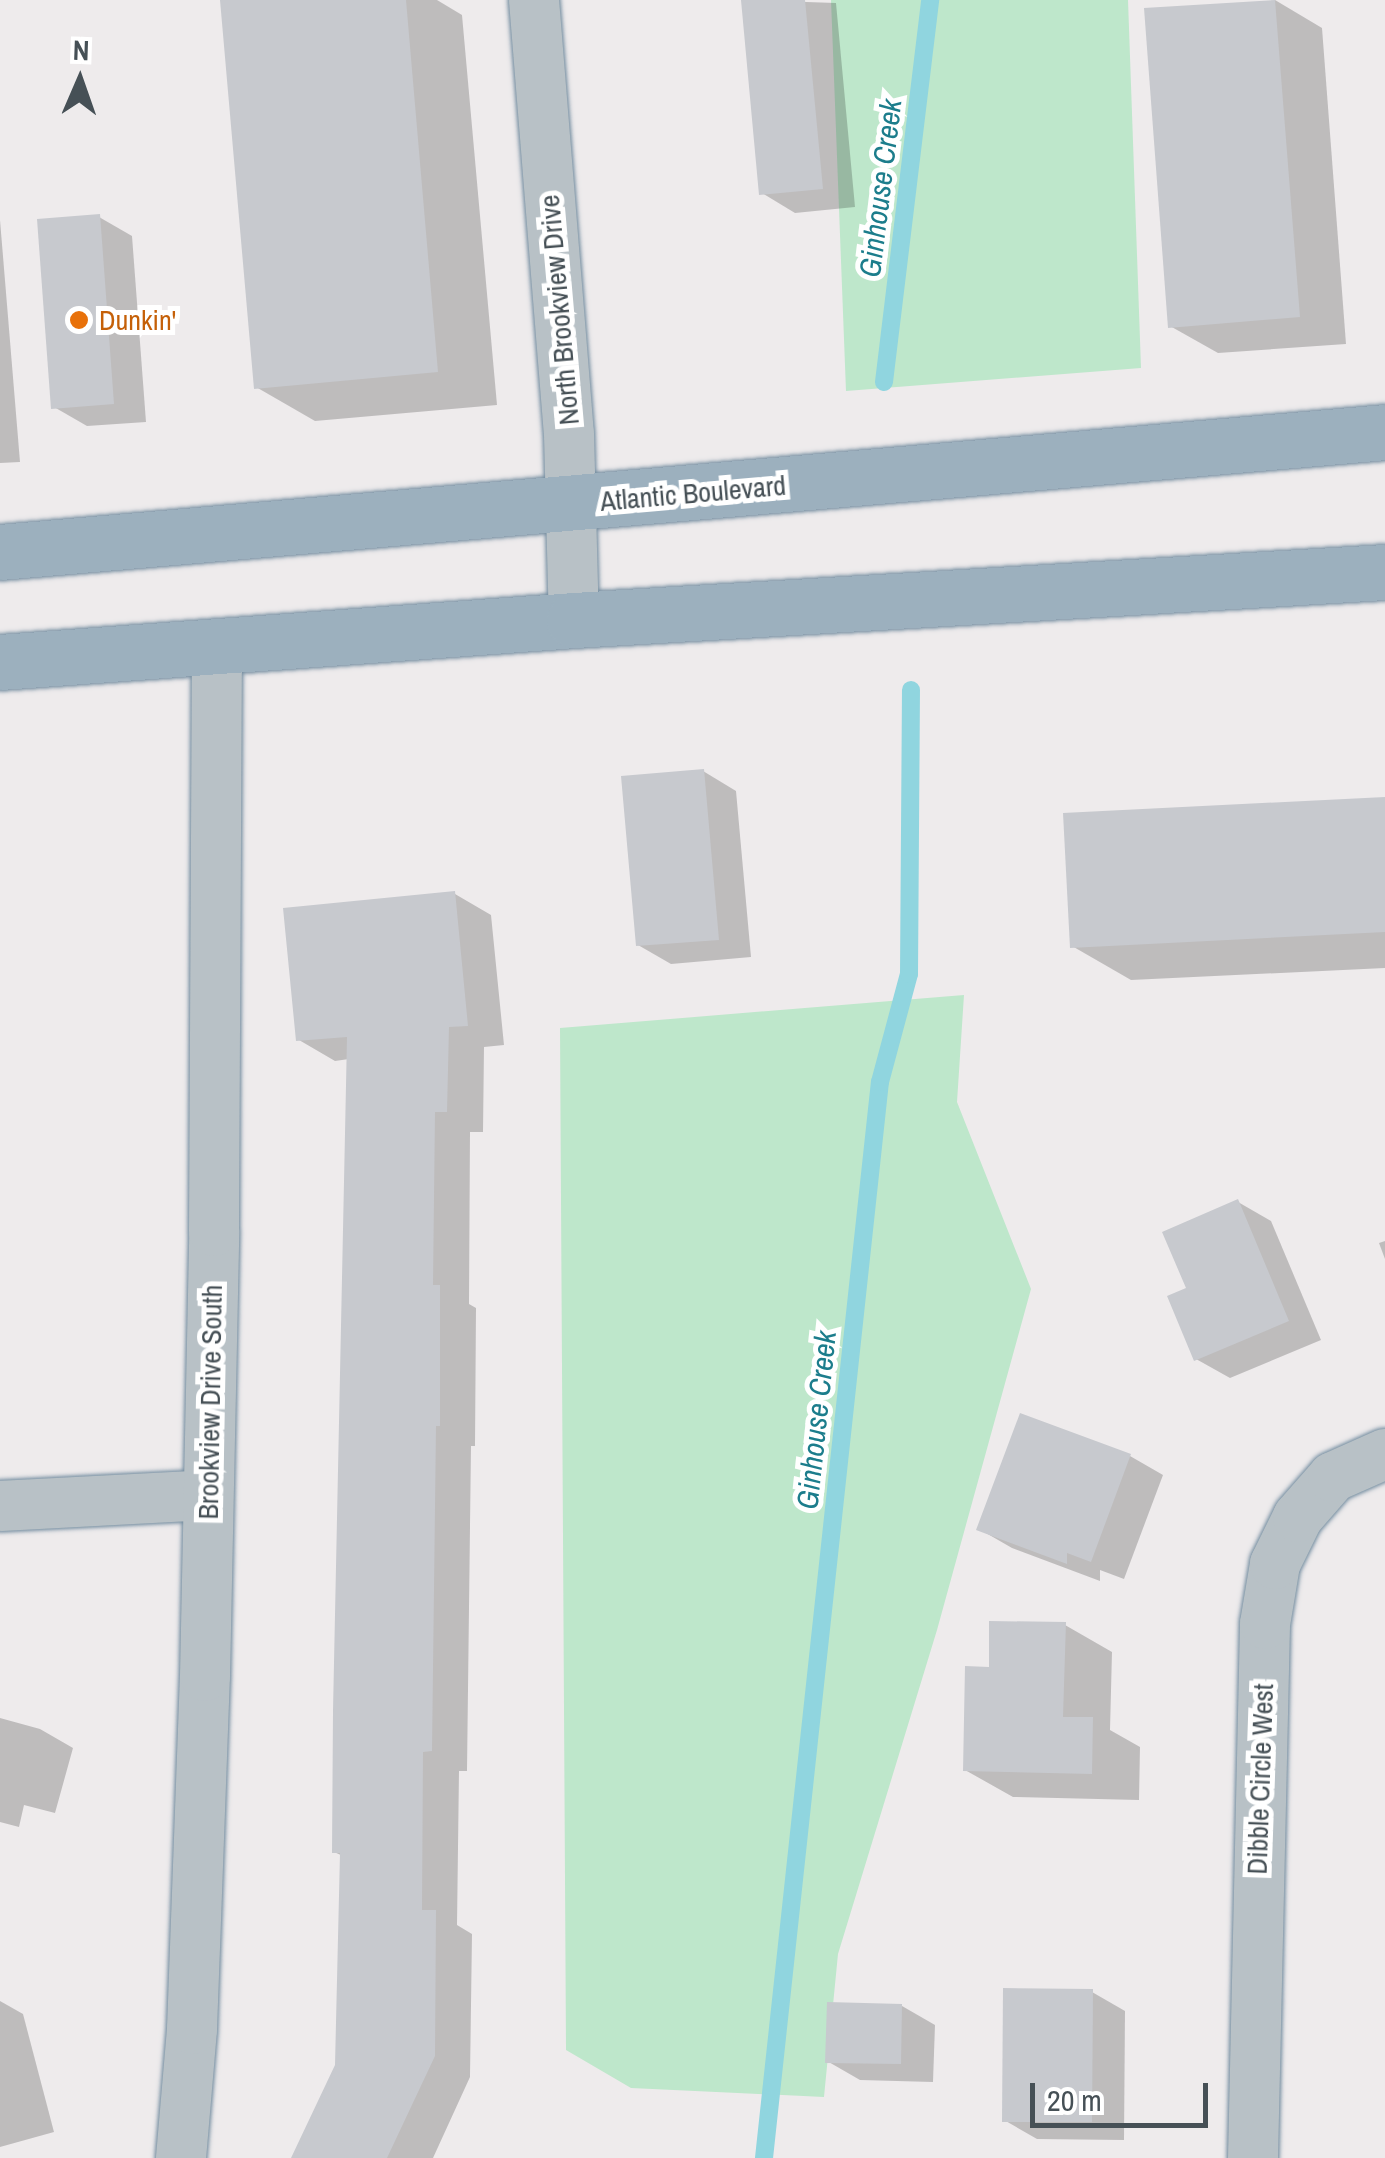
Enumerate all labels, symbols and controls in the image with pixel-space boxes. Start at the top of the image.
north arrow [30,30,130,130]
text: N [72,31,90,69]
water label: Ginhouse Creek [851,97,909,279]
street label: North Brookview Drive [532,194,586,426]
place label: Dunkin' [99,303,176,337]
marker: Dunkin' [68,309,90,331]
street label: Atlantic Boulevard [599,468,787,518]
street label: Brookview Drive South [191,1284,229,1520]
water label: Ginhouse Creek [789,1329,843,1511]
street label: Dibble Circle West [1240,1683,1280,1875]
scale bar [1035,2063,1212,2125]
text: 20 m [1047,2080,1102,2120]

